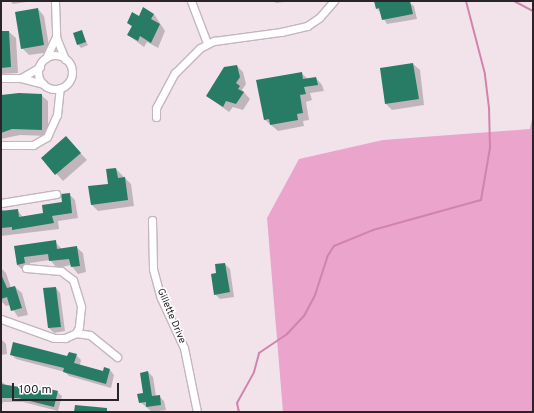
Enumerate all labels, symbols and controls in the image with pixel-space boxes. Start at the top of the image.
street label: Gillette Drive [154,287,188,345]
scale bar [14,375,121,401]
text: 100 m [19,382,52,398]

